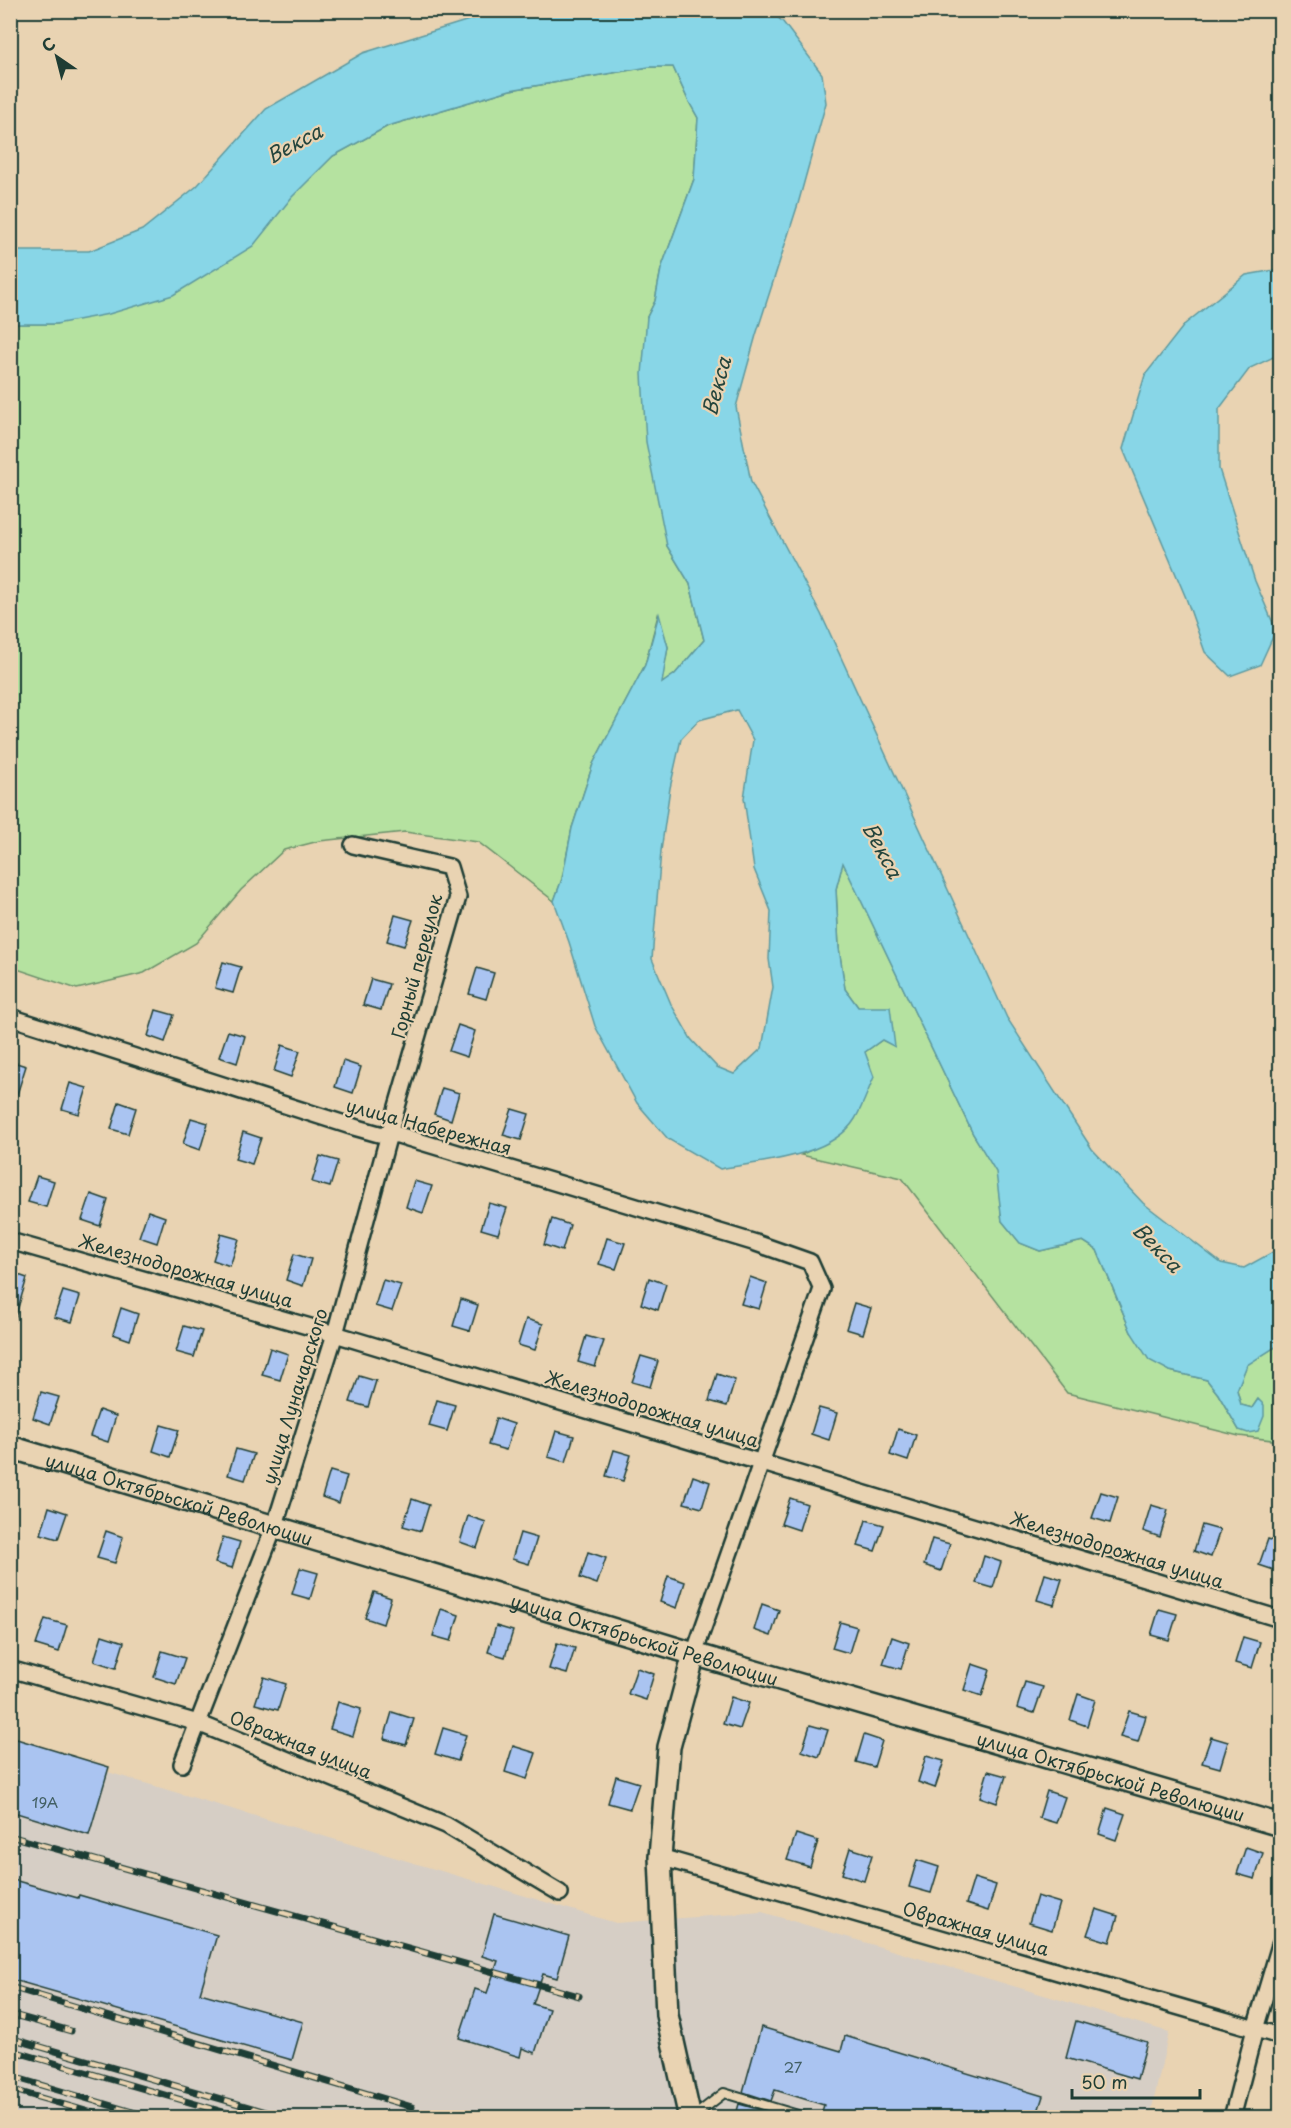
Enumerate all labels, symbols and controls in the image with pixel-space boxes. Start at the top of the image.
north arrow [27,27,87,87]
text: С [36,31,60,57]
water label: Векса [261,116,328,170]
water label: Векса [694,353,738,419]
water label: Векса [856,817,910,884]
street label: Горный переулок [384,890,448,1041]
street label: улица Набережная [343,1091,515,1161]
water label: Векса [1127,1215,1190,1279]
street label: Железнодорожная улица [76,1226,297,1314]
street label: улица Луначарского [254,1305,334,1487]
street label: Железнодорожная улица [542,1363,763,1454]
street label: улица Октябрьской Революции [42,1445,316,1551]
street label: Железнодорожная улица [1007,1504,1228,1595]
street label: улица Октябрьской Революции [508,1586,782,1691]
street label: Овражная улица [226,1703,377,1785]
street label: улица Октябрьской Революции [974,1724,1248,1828]
house number: 19А [32,1790,58,1813]
street label: Овражная улица [900,1894,1053,1962]
house number: 27 [784,2055,803,2078]
scale bar [1072,2062,1200,2100]
text: 50 m [1081,2068,1128,2095]

